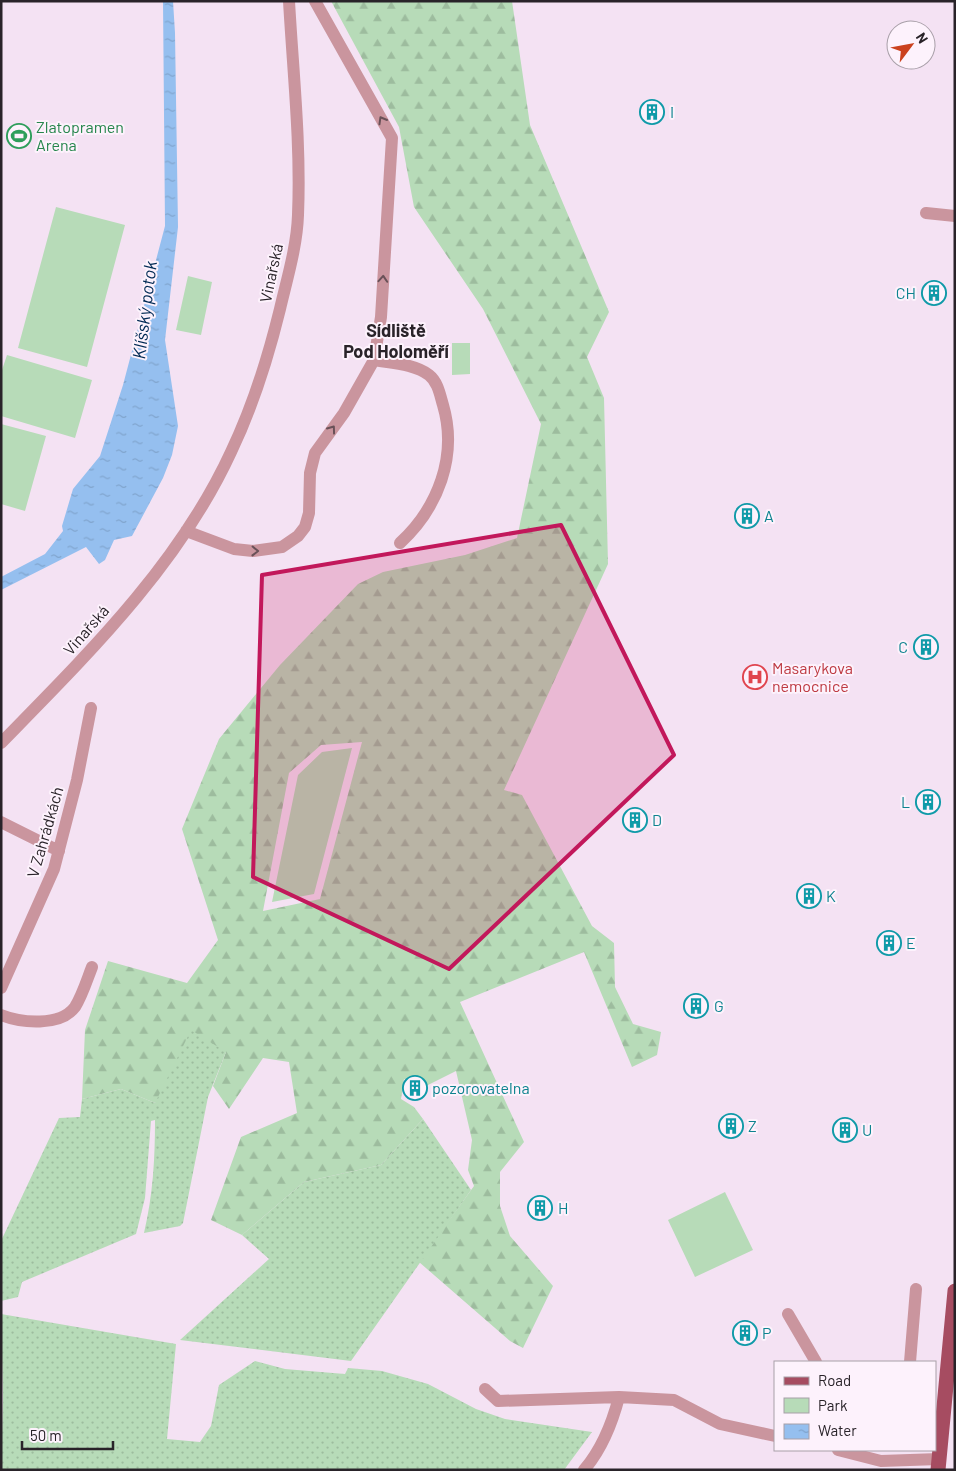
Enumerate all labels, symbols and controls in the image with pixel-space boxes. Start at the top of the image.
north arrow [886,20,936,70]
text: N [913,29,932,46]
building icon: I [639,99,665,125]
place label: I [670,102,674,121]
one-way arrow [378,116,388,125]
place label: Zlatopramen Arena [36,117,124,154]
sports icon: Zlatopramen Arena [6,123,32,149]
street label: Vinařská [255,242,286,304]
water label: Klíšský potok [127,259,161,360]
one-way arrow [378,275,389,283]
building icon: CH [921,280,947,306]
place label: CH [896,283,916,302]
district label: Sídliště Pod Holoměří [343,319,450,362]
one-way arrow [326,425,335,435]
building icon: A [734,503,760,529]
place label: A [764,506,774,525]
one-way arrow [252,546,259,556]
street label: Vinařská [59,601,112,658]
building icon: C [913,634,939,660]
place label: C [898,637,908,656]
place label: Masarykova nemocnice [772,658,853,695]
hospital icon: Masarykova nemocnice [742,664,768,690]
street label: V Zahrádkách [22,784,67,879]
building icon: L [915,789,941,815]
place label: L [901,792,910,811]
building icon: D [622,807,648,833]
place label: D [652,810,662,829]
building icon: K [796,883,822,909]
place label: K [826,886,836,905]
building icon: E [876,930,902,956]
place label: E [906,933,916,952]
building icon: G [683,993,709,1019]
place label: G [714,996,724,1015]
building icon: pozorovatelna [402,1075,428,1101]
place label: pozorovatelna [432,1078,530,1097]
building icon: Z [718,1113,744,1139]
place label: Z [748,1116,757,1135]
building icon: U [832,1117,858,1143]
place label: U [862,1120,872,1139]
building icon: H [527,1195,553,1221]
place label: H [558,1198,568,1217]
building icon: P [732,1320,758,1346]
place label: P [762,1323,771,1342]
legend [774,1361,936,1451]
text: Road [818,1371,851,1389]
text: Park [818,1396,848,1414]
scale bar [22,1418,114,1450]
text: Water [818,1421,857,1439]
text: 50 m [30,1426,62,1444]

